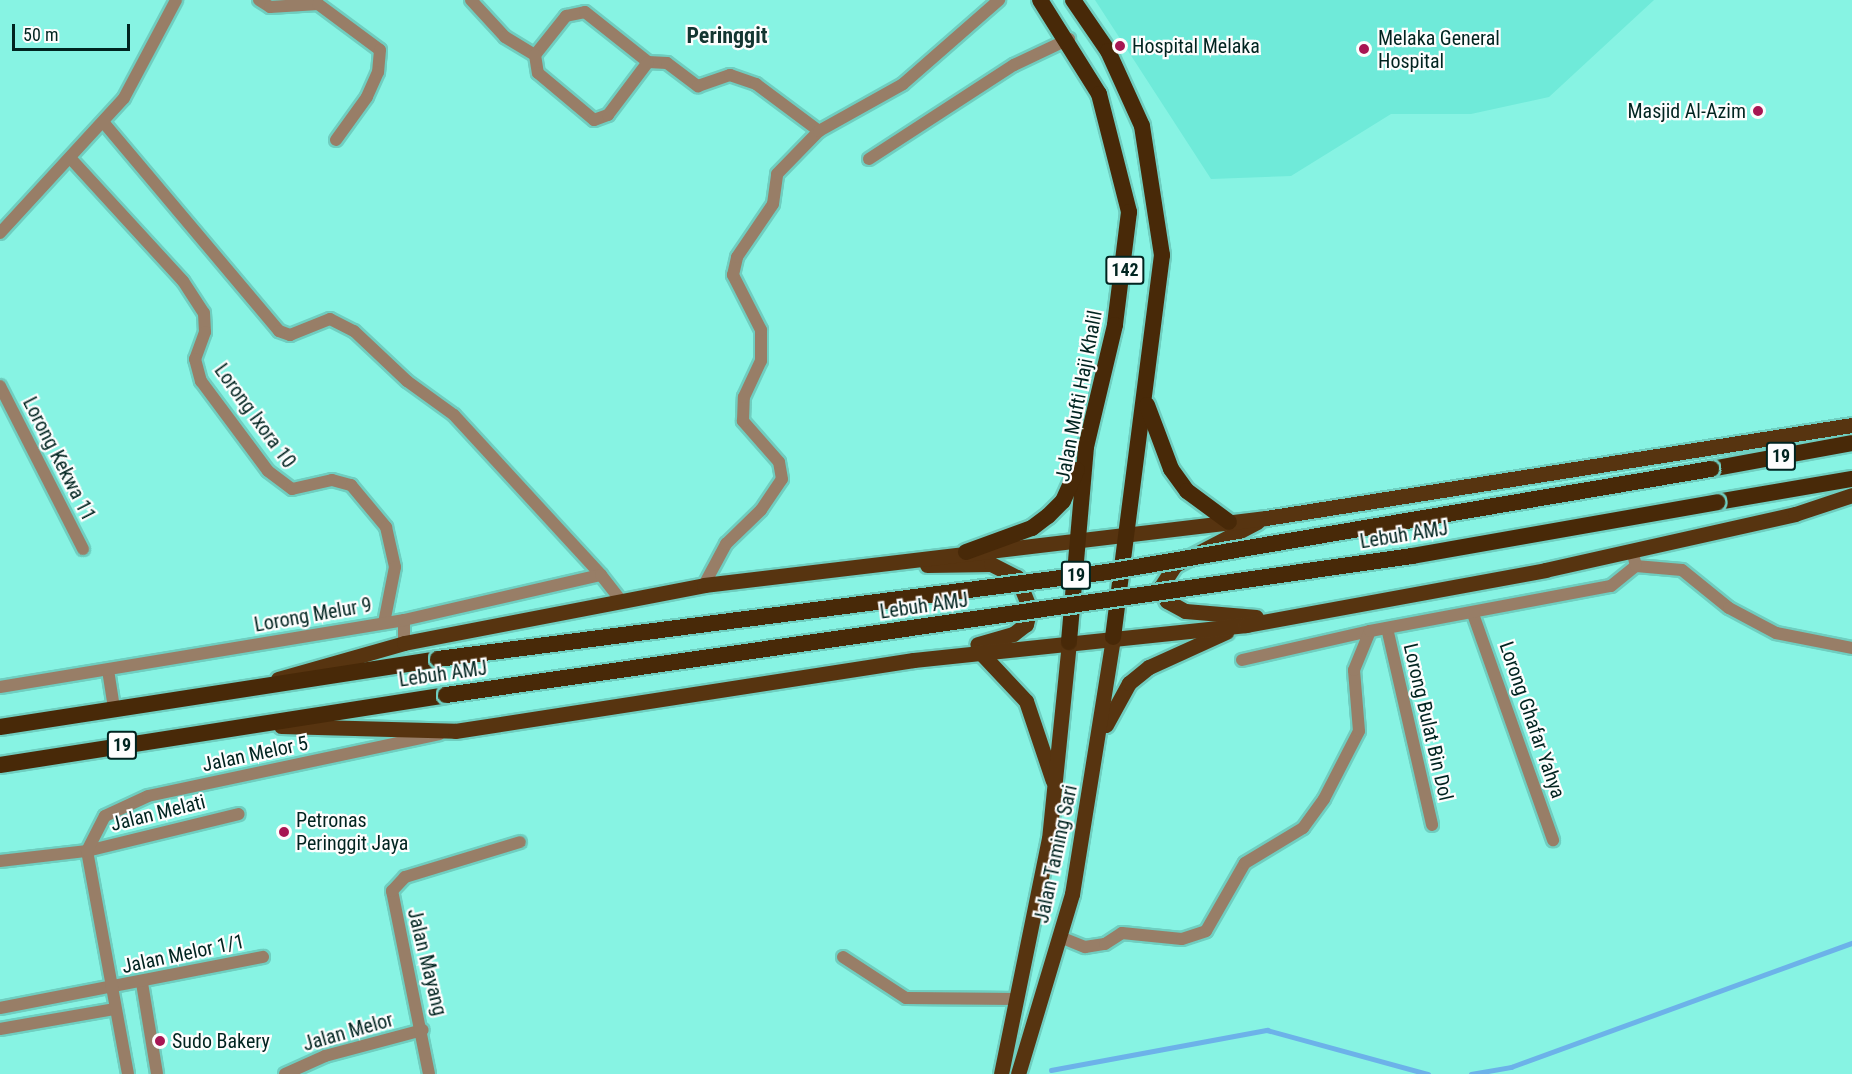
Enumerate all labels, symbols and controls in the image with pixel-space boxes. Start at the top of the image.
scale bar [15,12,134,50]
district label: Peringgit [687,23,767,49]
text: 50 m [23,24,58,45]
place label: Melaka General Hospital [1378,26,1500,73]
place label: Hospital Melaka [1132,34,1260,58]
marker: Hospital Melaka [1113,39,1127,53]
marker: Melaka General Hospital [1355,40,1373,58]
place label: Masjid Al-Azim [1627,99,1746,123]
marker: Masjid Al-Azim [1751,104,1765,118]
road number: 142 [1104,255,1146,285]
street label: Jalan Mufti Haji Khalil [1051,309,1107,483]
street label: Lorong Ixora 10 [209,359,301,473]
street label: Lorong Kekwa 11 [18,393,100,525]
road number: 19 [1764,441,1798,471]
street label: Lebuh AMJ [1358,516,1450,554]
road number: 19 [1060,560,1092,590]
street label: Lebuh AMJ [878,588,970,624]
street label: Lorong Melur 9 [252,593,374,637]
street label: Lorong Ghafar Yahya [1494,639,1570,801]
street label: Lorong Bulat Bin Dol [1398,641,1458,803]
street label: Lebuh AMJ [397,656,489,692]
road number: 19 [106,730,138,760]
street label: Jalan Melor 5 [200,731,310,777]
street label: Jalan Taming Sari [1030,783,1082,925]
street label: Jalan Melati [108,790,208,836]
place label: Petronas Peringgit Jaya [296,808,408,855]
marker: Petronas Peringgit Jaya [277,825,291,839]
street label: Jalan Mayang [402,906,452,1018]
street label: Jalan Melor 1/1 [120,929,246,979]
street label: Jalan Melor [300,1008,396,1056]
place label: Sudo Bakery [172,1029,270,1053]
marker: Sudo Bakery [153,1034,167,1048]

